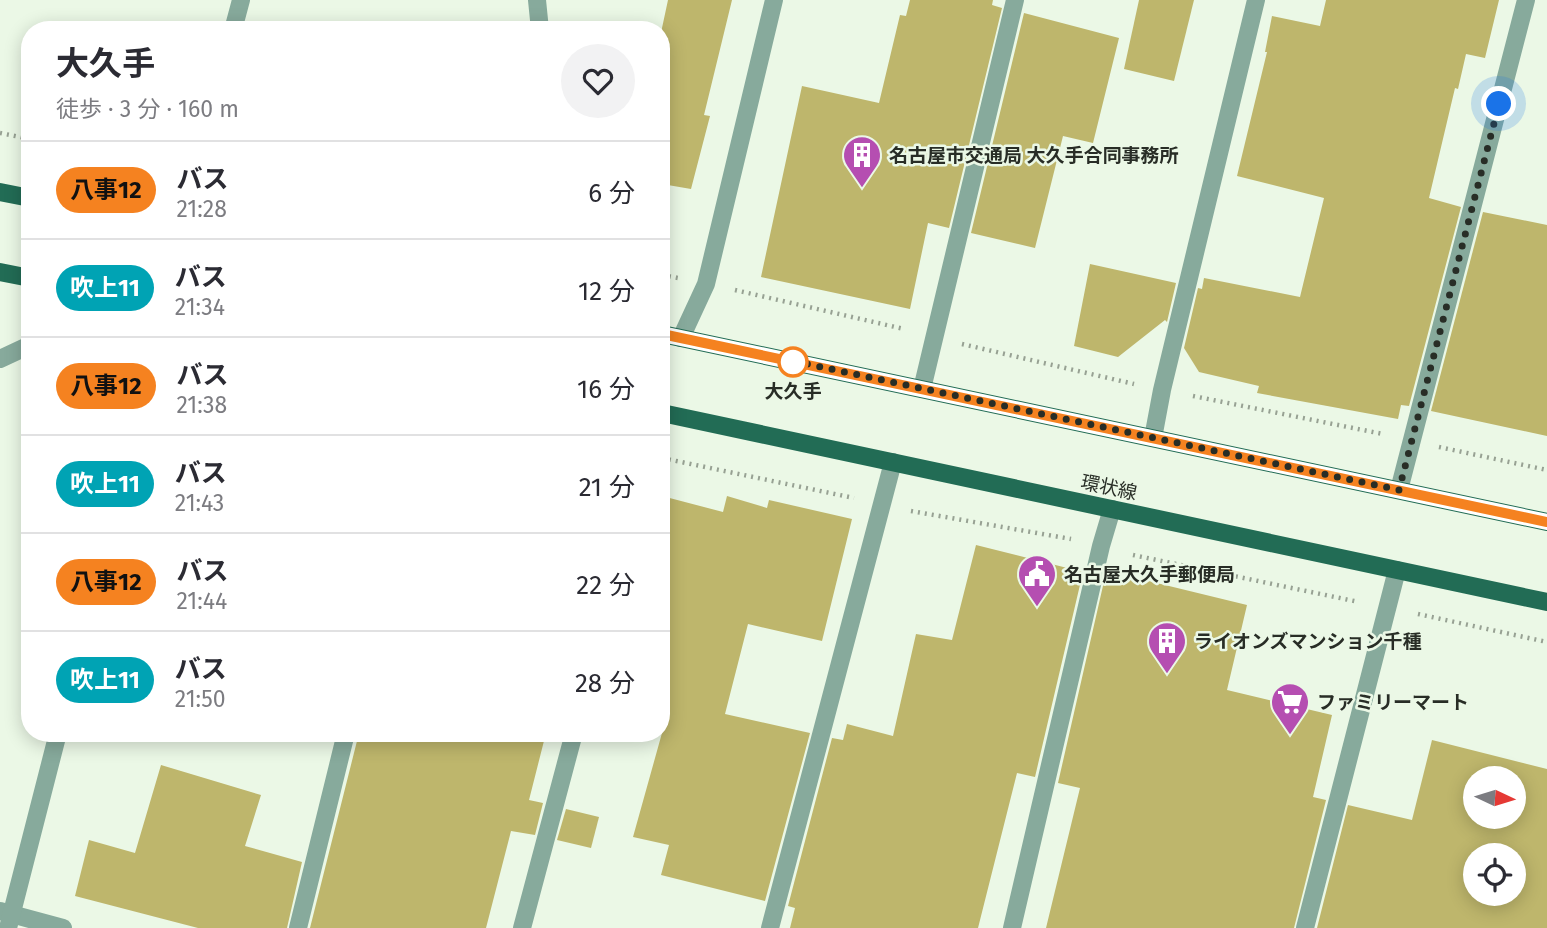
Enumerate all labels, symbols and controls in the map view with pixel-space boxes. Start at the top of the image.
text: 大久手 [56,44,155,84]
button: heart [561,44,635,118]
your location [1481,86,1516,121]
text: 徒歩 · 3 分 · 160 m [56,95,239,123]
building icon: 名古屋市交通局 大久手合同事務所 [841,134,883,189]
place label: 名古屋市交通局 大久手合同事務所 [889,144,1179,167]
text: バス [177,164,229,195]
text: 八事12 [70,176,142,204]
text: 6 分 [588,178,635,209]
text: 21:28 [177,195,227,223]
text: バス [175,262,227,293]
text: 吹上11 [70,274,140,302]
text: 12 分 [578,276,635,307]
text: 21:34 [175,293,225,321]
marker: 大久手 [778,347,808,377]
text: バス [177,360,229,391]
text: 八事12 [70,372,142,400]
text: 16 分 [577,374,635,405]
place label: 大久手 [764,380,822,403]
text: 21:38 [177,391,227,419]
text: バス [175,458,227,489]
text: 吹上11 [70,470,140,498]
street label: 環状線 [1079,470,1139,505]
text: 21 分 [579,472,635,503]
text: 21:43 [175,489,224,517]
public building icon: 名古屋大久手郵便局 [1016,553,1058,608]
text: バス [177,556,229,587]
place label: 名古屋大久手郵便局 [1064,563,1235,586]
text: 八事12 [70,568,142,596]
text: 22 分 [576,570,635,601]
text: 21:44 [177,587,227,615]
building icon: ライオンズマンション千種 [1146,620,1188,675]
place label: ライオンズマンション千種 [1194,630,1422,653]
text: バス [175,654,227,685]
text: 吹上11 [70,666,140,694]
text: 28 分 [575,668,635,699]
supermarket icon: ファミリーマート [1269,681,1311,736]
text: 21:50 [175,685,226,713]
place label: ファミリーマート [1317,691,1469,714]
north arrow [1463,766,1526,830]
map controls [1463,766,1526,906]
button: locate [1463,843,1526,906]

